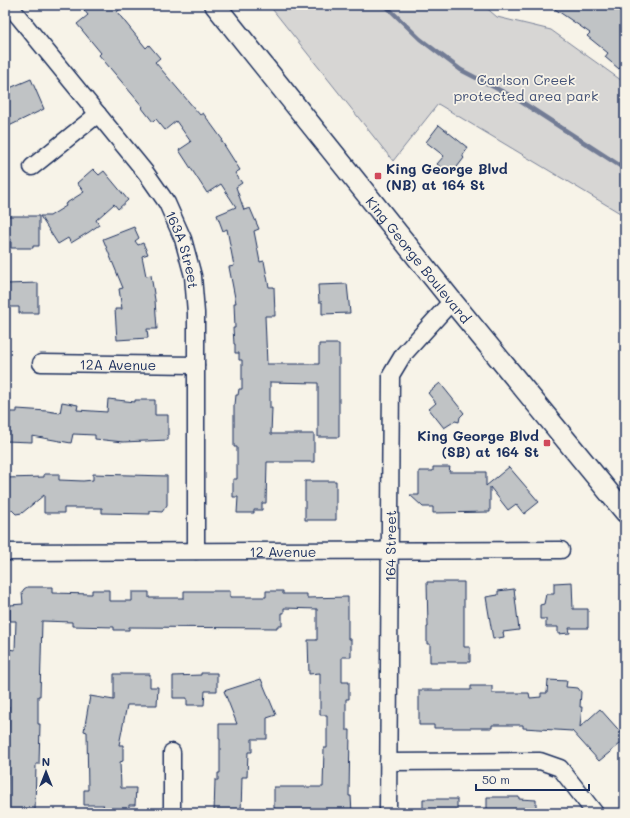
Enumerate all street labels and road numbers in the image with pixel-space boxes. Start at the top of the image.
street label: King George Boulevard [362,192,476,327]
street label: 163A Street [162,207,203,289]
street label: 12A Avenue [79,354,156,374]
street label: 164 Street [380,510,400,582]
street label: 12 Avenue [249,541,317,561]

